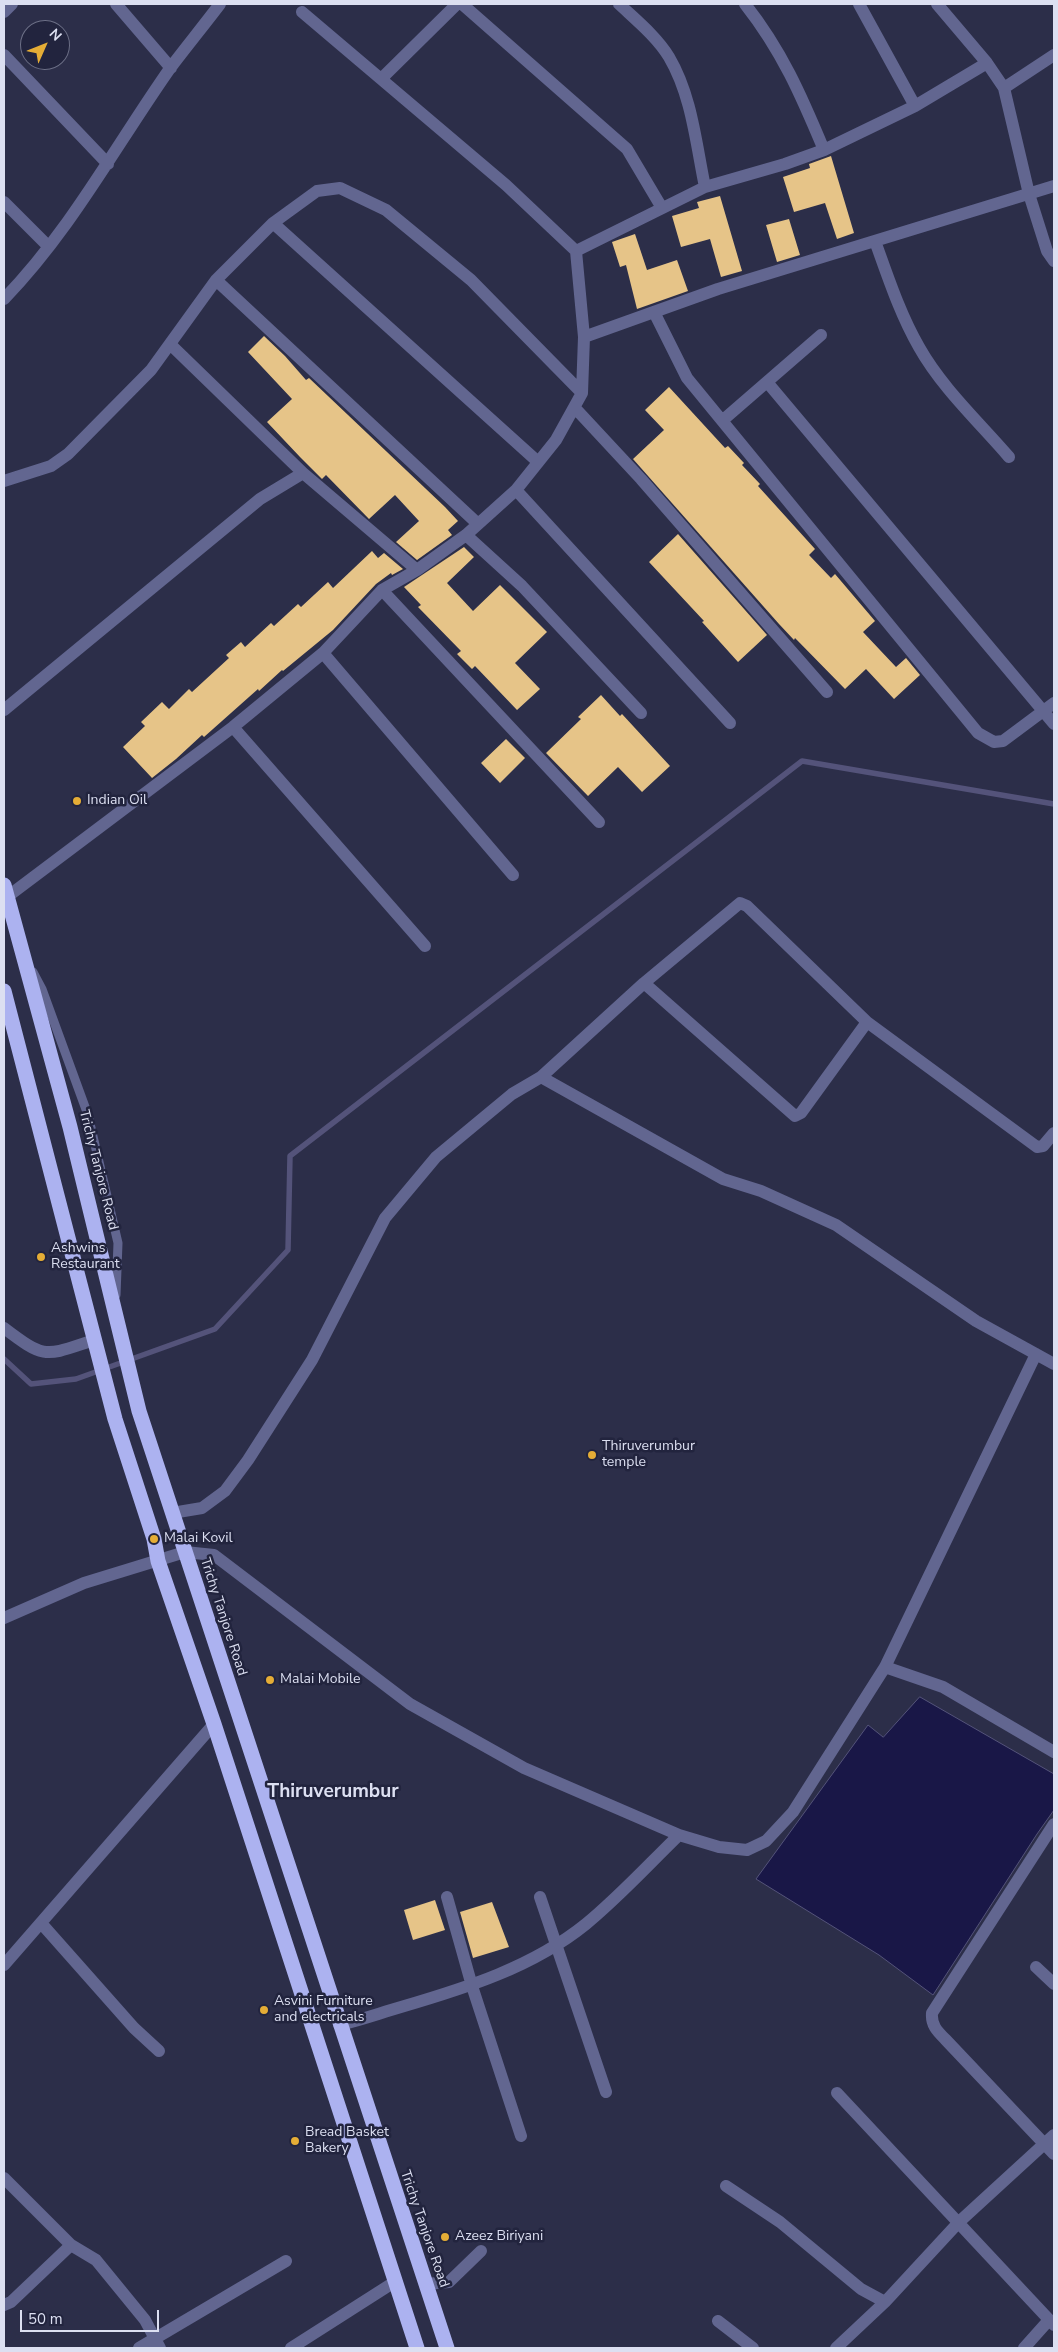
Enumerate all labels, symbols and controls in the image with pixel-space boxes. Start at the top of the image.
north arrow [20,20,70,70]
text: N [45,25,66,45]
place label: Indian Oil [87,793,147,809]
marker: Indian Oil [71,795,83,807]
street label: Trichy Tanjore Road [75,1108,121,1232]
place label: Ashwins Restaurant [51,1241,120,1274]
marker: Ashwins Restaurant [35,1251,47,1263]
place label: Thiruverumbur temple [602,1439,695,1471]
marker: Thiruverumbur temple [586,1449,598,1461]
place label: Malai Kovil [164,1531,233,1547]
marker: Malai Kovil [148,1533,160,1545]
street label: Trichy Tanjore Road [196,1556,250,1678]
place label: Malai Mobile [280,1672,360,1688]
marker: Malai Mobile [264,1674,276,1686]
district label: Thiruverumbur [267,1781,399,1803]
place label: Asvini Furniture and electricals [274,1994,373,2026]
marker: Asvini Furniture and electricals [258,2004,270,2016]
place label: Bread Basket Bakery [305,2125,389,2158]
marker: Bread Basket Bakery [289,2135,301,2147]
street label: Trichy Tanjore Road [396,2168,452,2290]
place label: Azeez Biriyani [455,2229,543,2245]
marker: Azeez Biriyani [439,2231,451,2243]
scale bar [22,2300,161,2332]
text: 50 m [28,2309,63,2329]

